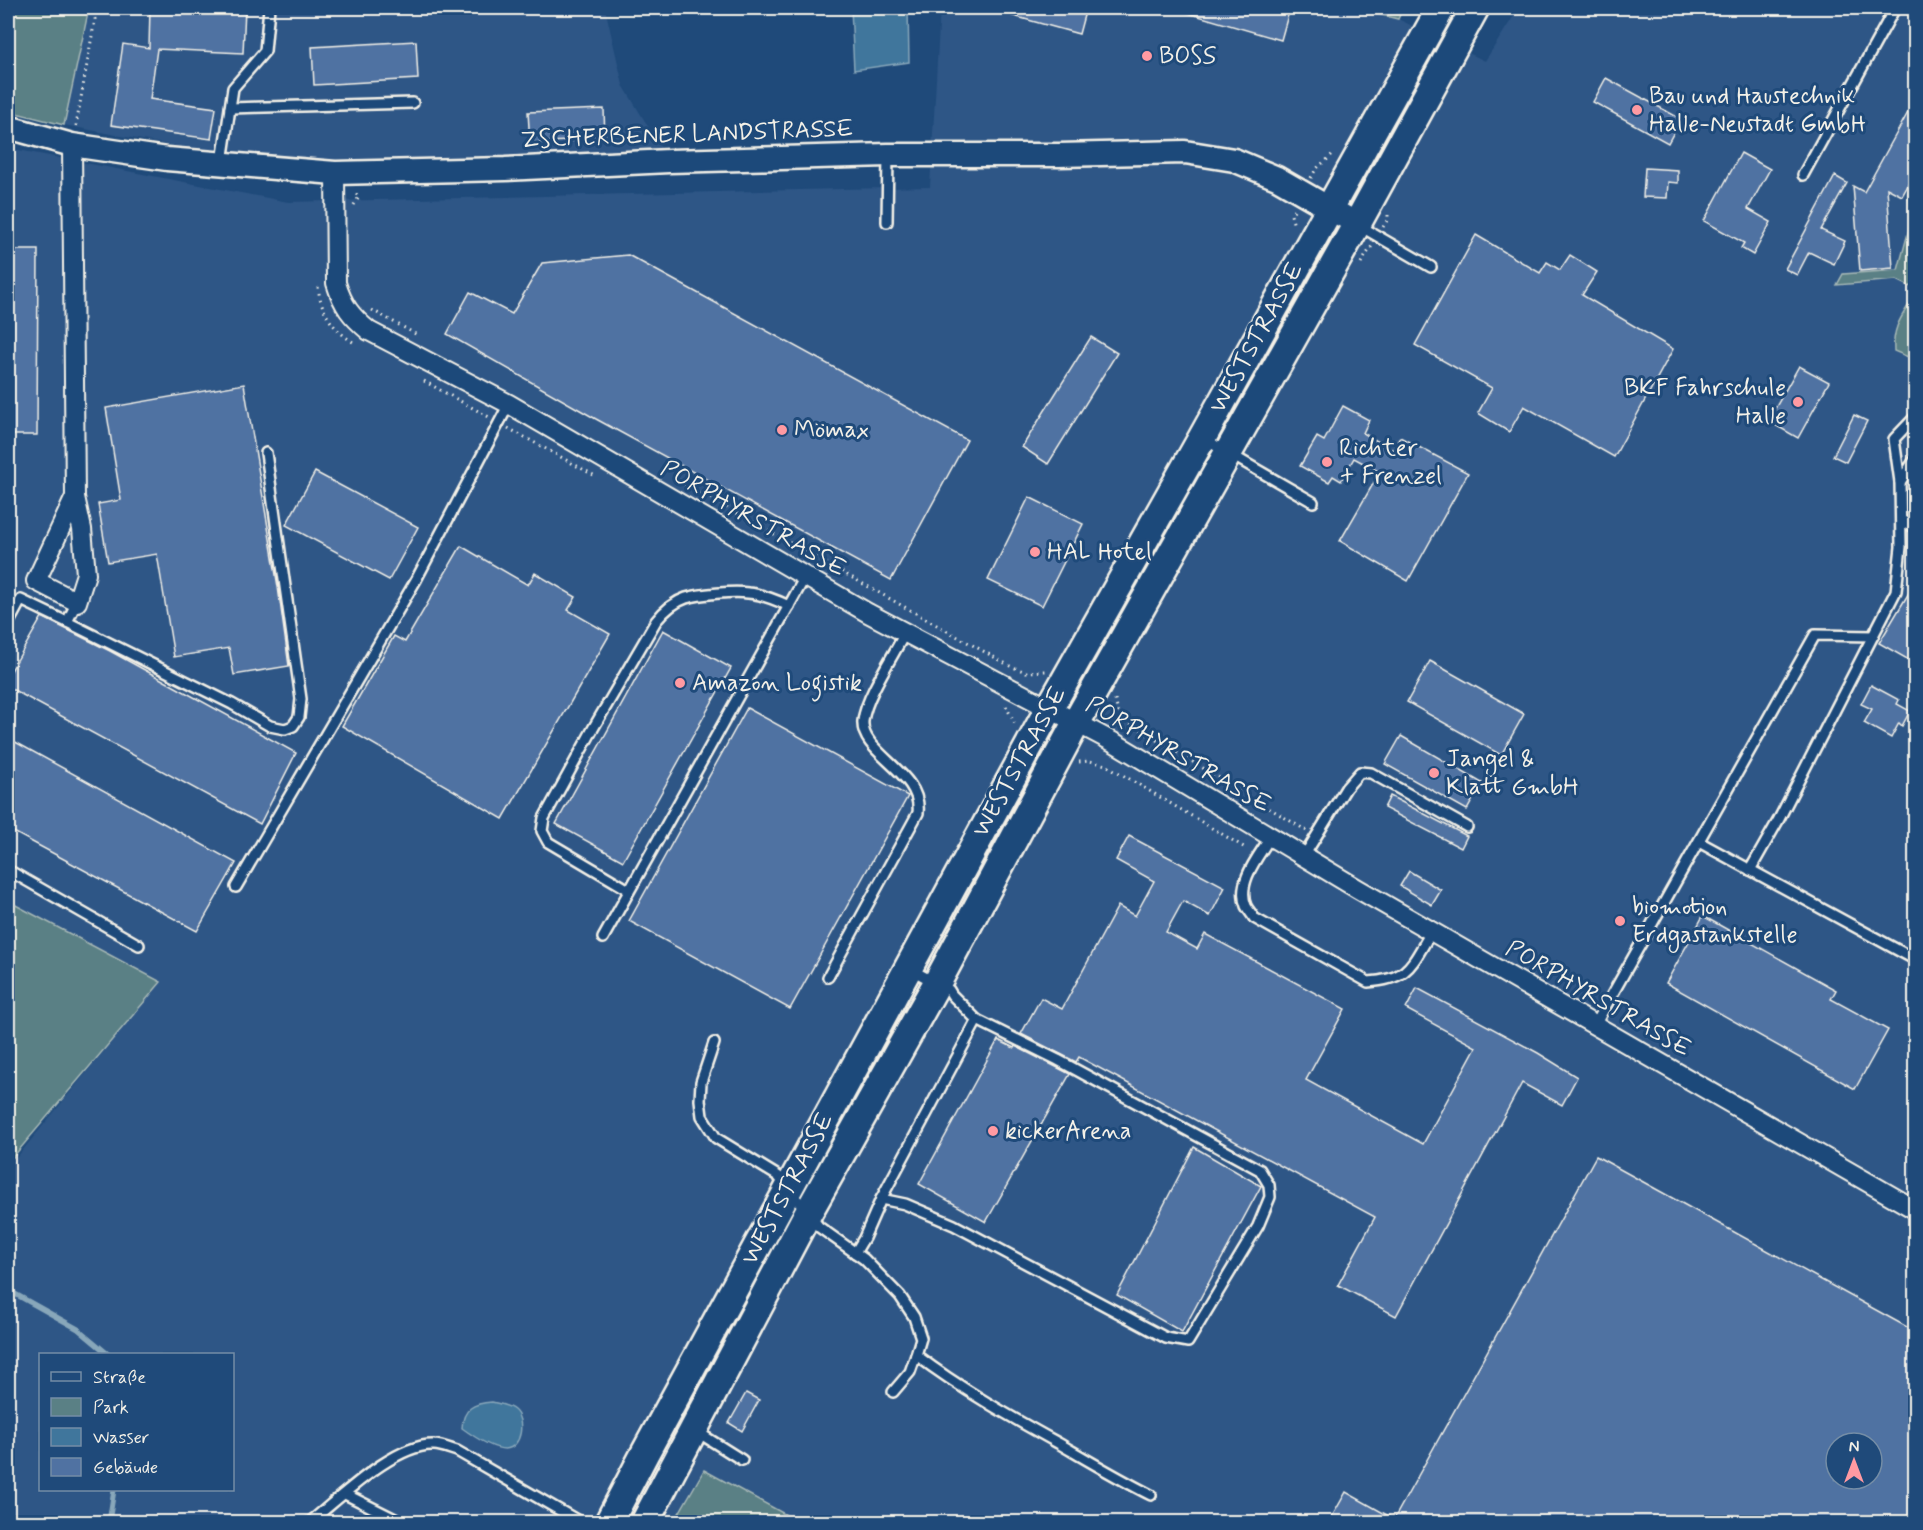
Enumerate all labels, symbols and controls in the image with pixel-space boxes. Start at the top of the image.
place label: BOSS [1159,41,1216,72]
marker: BOSS [1140,49,1154,63]
place label: Bau und Haustechnik Halle-Neustadt GmbH [1649,81,1866,140]
marker: Bau und Haustechnik Halle-Neustadt GmbH [1630,103,1644,117]
street label: ZSCHERBENER LANDSTRASSE [520,114,854,156]
street label: WESTSTRASSE [1203,257,1311,419]
place label: BKF Fahrschule Halle [1624,373,1786,432]
marker: BKF Fahrschule Halle [1791,395,1805,409]
place label: Mömax [794,415,869,446]
marker: Mömax [775,423,789,437]
place label: Richter + Frenzel [1339,433,1442,492]
street label: PORPHYRSTRASSE [655,453,851,585]
marker: Richter + Frenzel [1320,455,1334,469]
place label: HAL Hotel [1047,537,1152,568]
marker: HAL Hotel [1028,545,1042,559]
place label: Amazon Logistik [692,668,862,702]
marker: Amazon Logistik [673,676,687,690]
street label: WESTSTRASSE [966,681,1074,843]
street label: PORPHYRSTRASSE [1080,689,1276,821]
place label: Jangel & Klatt GmbH [1446,744,1579,803]
marker: Jangel & Klatt GmbH [1427,766,1441,780]
place label: biomotion Erdgastankstelle [1632,892,1798,953]
marker: biomotion Erdgastankstelle [1613,914,1627,928]
street label: PORPHYRSTRASSE [1500,933,1696,1065]
street label: WESTSTRASSE [735,1108,841,1270]
place label: kickerArena [1005,1116,1131,1147]
marker: kickerArena [986,1124,1000,1138]
legend [39,1353,234,1491]
text: Straße [93,1366,146,1390]
text: Park [93,1396,129,1420]
text: Wasser [93,1426,150,1450]
north arrow [1824,1431,1884,1491]
text: N [1849,1437,1859,1458]
text: Gebäude [93,1456,158,1480]

